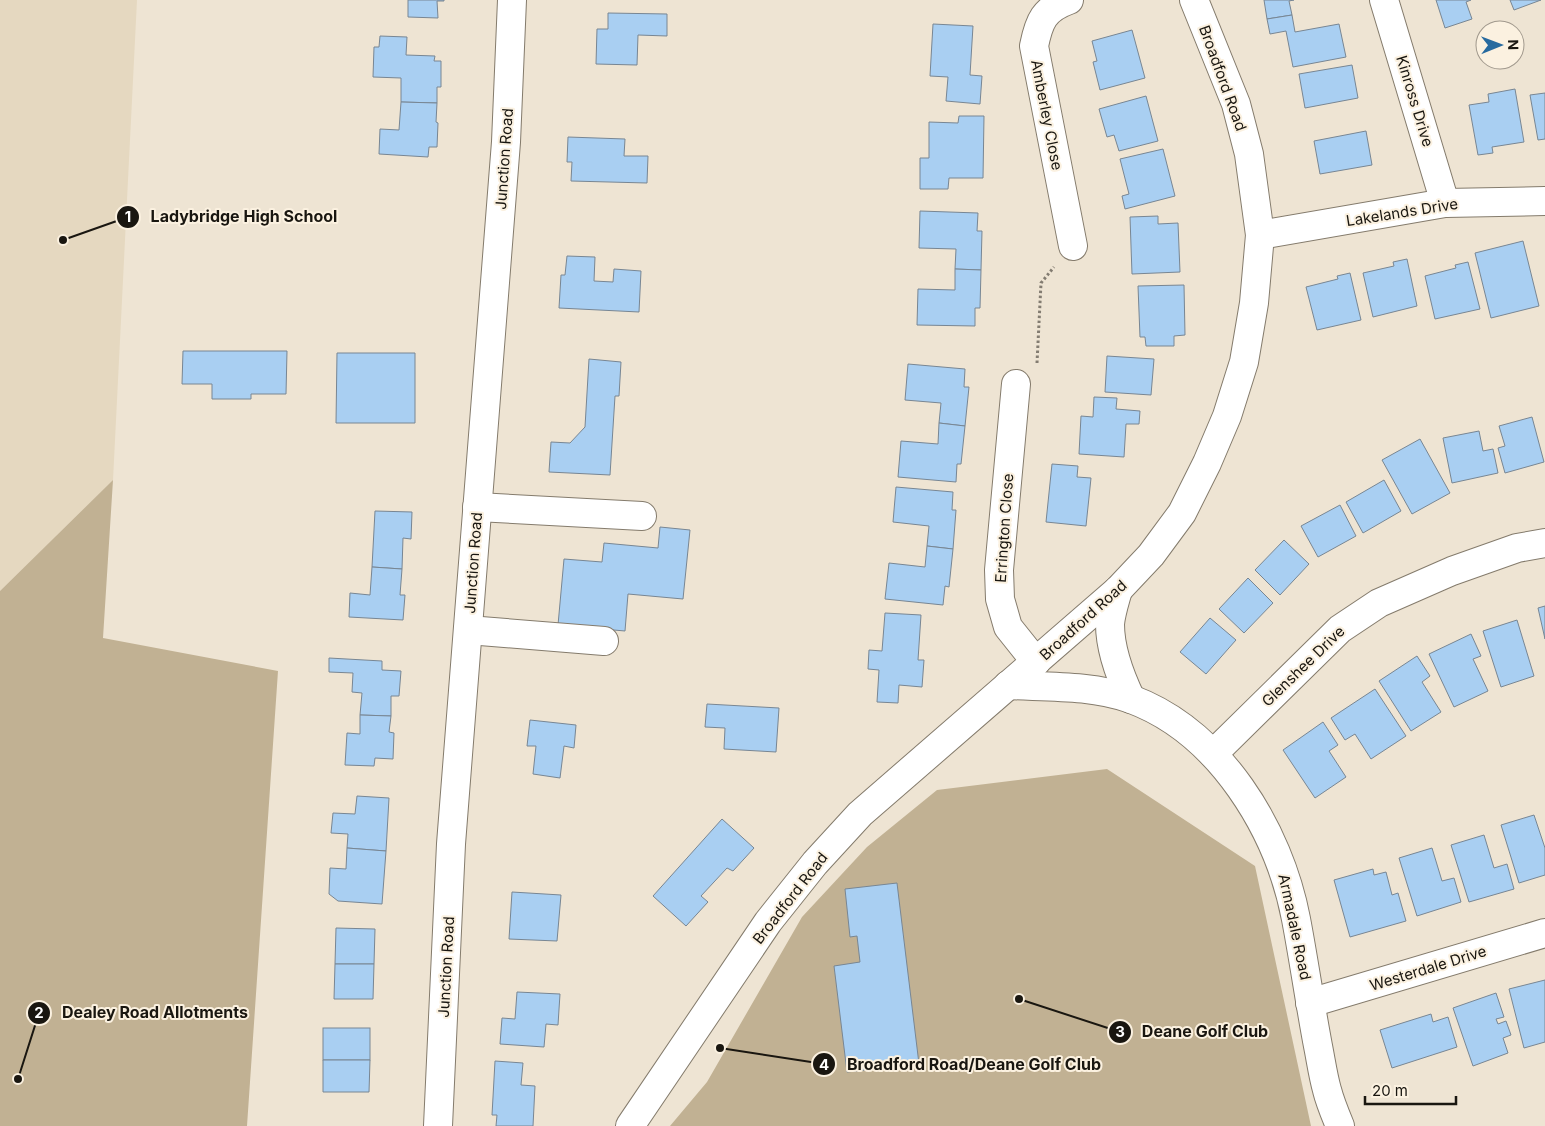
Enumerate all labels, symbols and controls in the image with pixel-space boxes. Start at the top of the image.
north arrow [1475,20,1525,70]
street label: Broadford Road [1195,23,1251,133]
text: N [1505,39,1522,50]
street label: Kinross Drive [1392,53,1438,149]
street label: Amberley Close [1027,58,1067,172]
street label: Junction Road [491,108,517,210]
street label: Lakelands Drive [1345,194,1459,230]
callout: Ladybridge High School [116,201,348,232]
text: Ladybridge High School [151,206,337,226]
text: 1 [125,207,131,226]
street label: Errington Close [991,473,1017,583]
street label: Junction Road [460,512,486,614]
street label: Broadford Road [1035,576,1131,664]
street label: Glenshee Drive [1258,622,1348,710]
street label: Broadford Road [748,848,832,948]
street label: Armadale Road [1274,872,1316,982]
street label: Junction Road [434,916,458,1018]
street label: Westerdale Drive [1367,941,1489,995]
callout: Dealey Road Allotments [27,997,258,1028]
text: Dealey Road Allotments [62,1002,248,1022]
text: 2 [34,1003,44,1022]
callout: Deane Golf Club [1107,1016,1279,1047]
text: Deane Golf Club [1142,1021,1268,1041]
text: 3 [1115,1022,1125,1041]
callout: Broadford Road/Deane Golf Club [812,1049,1111,1080]
text: Broadford Road/Deane Golf Club [847,1054,1101,1074]
text: 4 [819,1055,829,1074]
scale bar [1365,1074,1456,1106]
text: 20 m [1372,1081,1408,1100]

